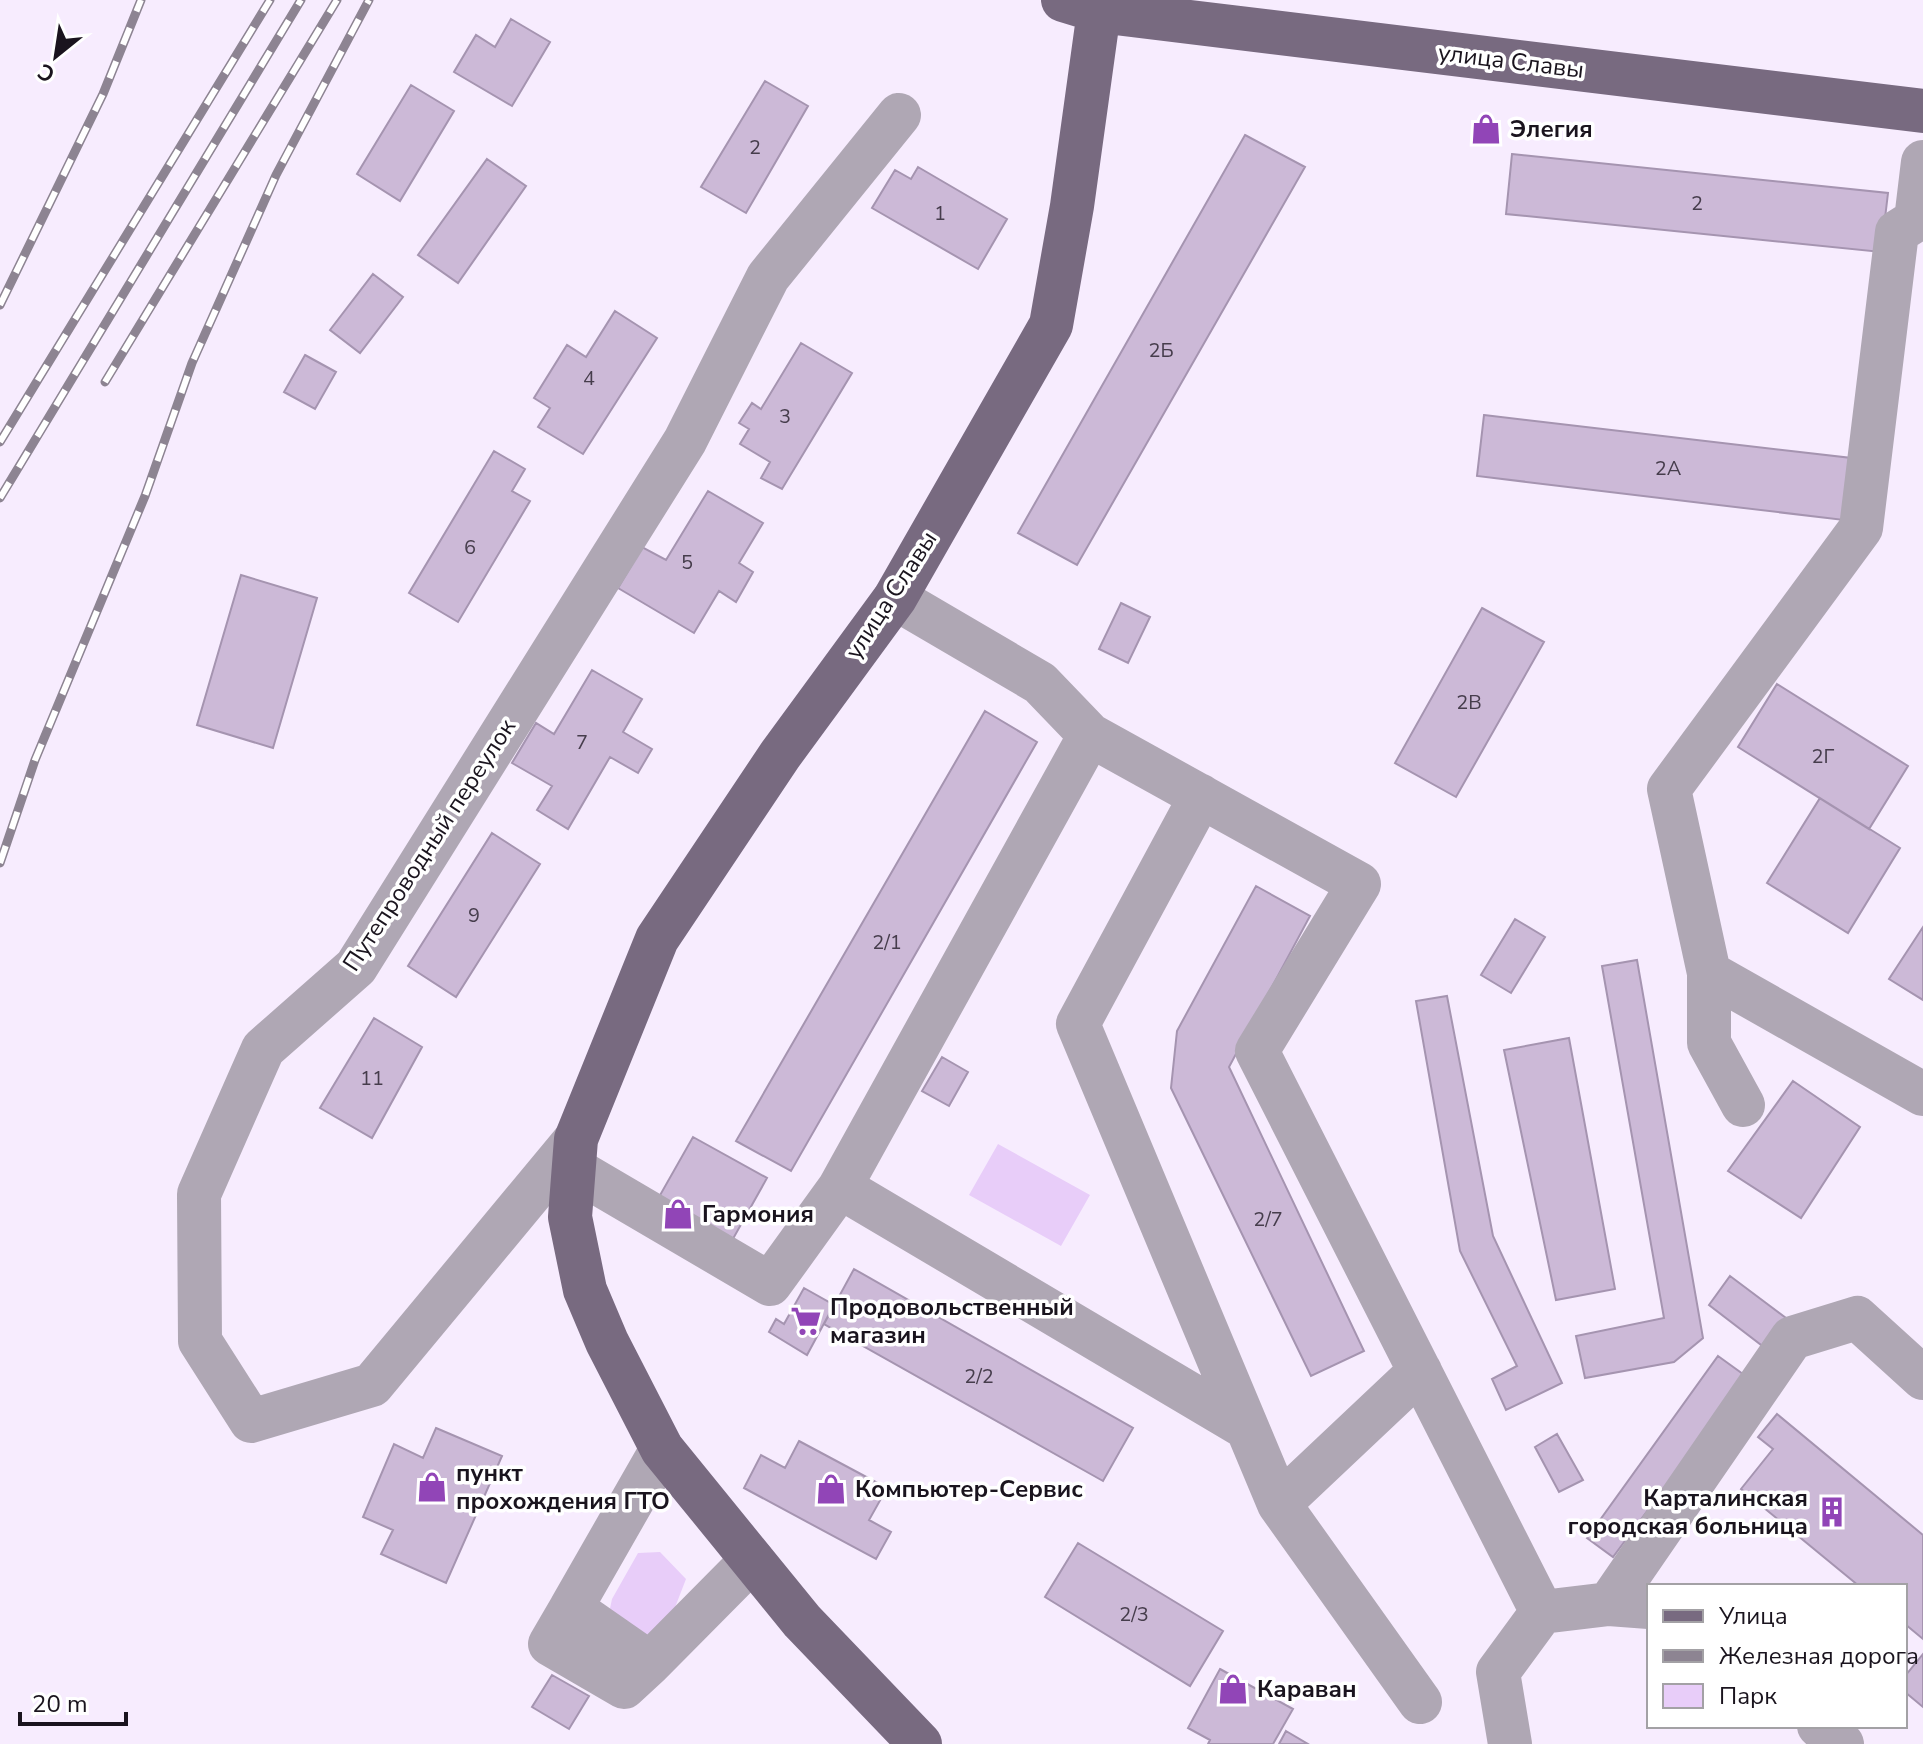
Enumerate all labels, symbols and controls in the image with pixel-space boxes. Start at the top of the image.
north arrow [16,16,96,96]
street label: улица Славы [1436,36,1586,86]
text: С [32,56,60,89]
shop icon: Элегия [1469,112,1503,146]
place label: Элегия [1510,113,1593,145]
house number: 2 [749,134,761,161]
house number: 2 [1691,190,1703,217]
house number: 1 [934,200,946,227]
house number: 2Б [1148,337,1174,364]
house number: 4 [583,365,595,392]
house number: 3 [779,403,791,430]
house number: 2А [1655,455,1682,482]
street label: улица Славы [838,525,944,665]
house number: 6 [464,534,476,561]
house number: 5 [681,549,693,576]
house number: 2В [1456,689,1482,716]
street label: Путепроводный переулок [335,712,523,977]
house number: 7 [576,729,588,756]
house number: 2Г [1812,743,1835,770]
house number: 9 [468,902,480,929]
house number: 2/1 [872,929,902,956]
house number: 11 [360,1065,384,1092]
shop icon: Гармония [661,1197,695,1231]
place label: Гармония [702,1198,814,1230]
house number: 2/7 [1253,1206,1283,1233]
place label: Продовольственный магазин [830,1291,1074,1351]
supermarket icon: Продовольственный магазин [789,1304,823,1338]
house number: 2/2 [964,1363,994,1390]
place label: пункт прохождения ГТО [456,1457,670,1517]
shop icon: пункт прохождения ГТО [415,1470,449,1504]
shop icon: Компьютер-Сервис [814,1472,848,1506]
place label: Компьютер-Сервис [855,1473,1083,1505]
place label: Карталинская городская больница [1567,1482,1808,1542]
building icon: Карталинская городская больница [1815,1495,1849,1529]
legend [1647,1584,1907,1728]
text: Улица [1718,1600,1788,1632]
house number: 2/3 [1119,1601,1149,1628]
text: Железная дорога [1719,1640,1919,1672]
shop icon: Караван [1216,1672,1250,1706]
place label: Караван [1257,1673,1357,1705]
scale bar [20,1676,126,1726]
text: Парк [1719,1680,1777,1712]
text: 20 m [32,1688,88,1720]

